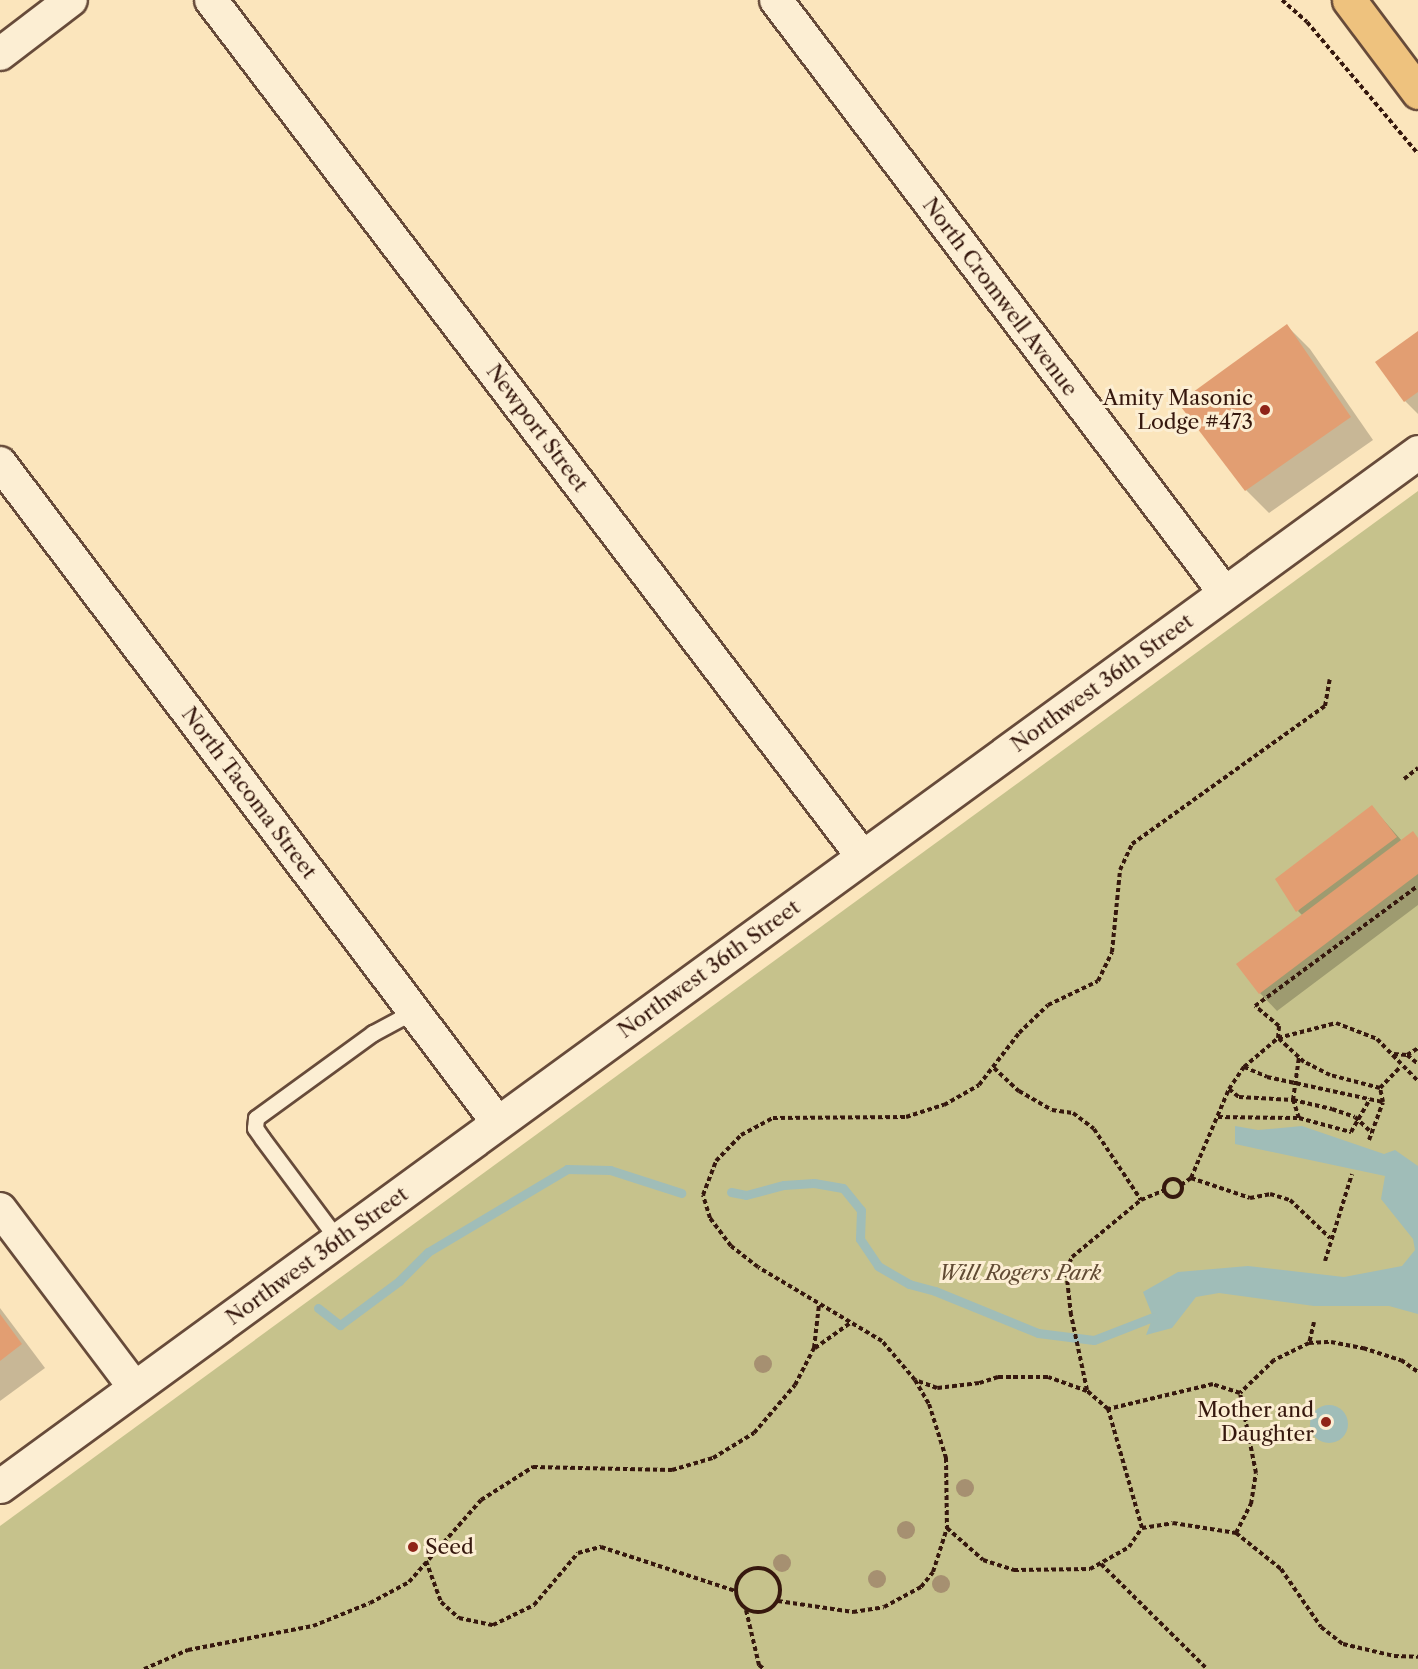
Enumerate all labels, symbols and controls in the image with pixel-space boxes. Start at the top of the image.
street label: North Cromwell Avenue [917,193,1083,401]
street label: Newport Street [481,359,593,497]
place label: Amity Masonic Lodge #473 [1102,385,1253,435]
marker: Amity Masonic Lodge #473 [1258,403,1272,417]
street label: Northwest 36th Street [1006,609,1198,757]
street label: North Tacoma Street [176,702,322,884]
street label: Northwest 36th Street [613,895,805,1043]
street label: Northwest 36th Street [221,1182,413,1330]
park label: Will Rogers Park [939,1260,1101,1286]
place label: Mother and Daughter [1197,1397,1314,1447]
marker: Mother and Daughter [1319,1415,1333,1429]
place label: Seed [425,1534,474,1560]
marker: Seed [406,1540,420,1554]

